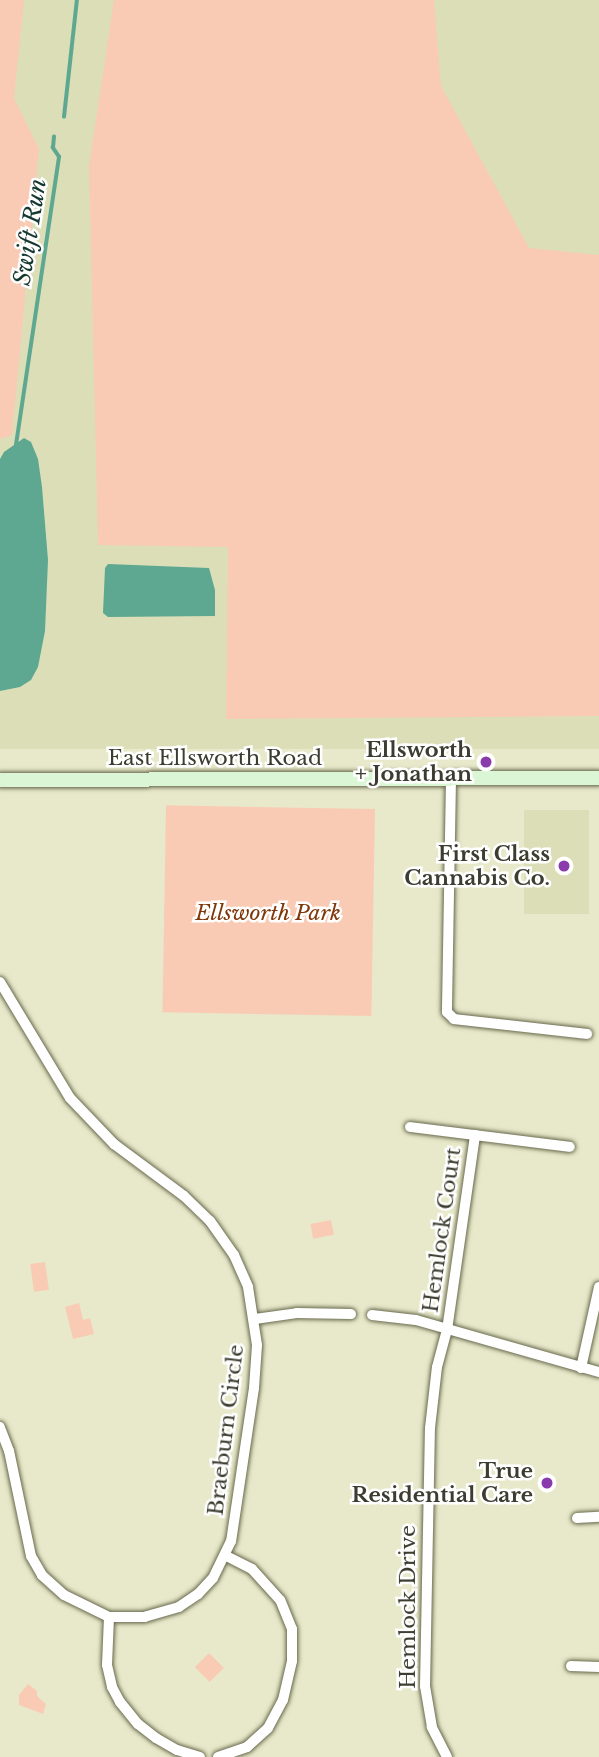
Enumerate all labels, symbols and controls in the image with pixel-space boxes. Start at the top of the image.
water label: Swift Run [8,176,52,288]
place label: Ellsworth + Jonathan [355,737,472,787]
street label: East Ellsworth Road [108,745,322,771]
marker: Ellsworth + Jonathan [478,754,494,770]
place label: First Class Cannabis Co. [404,841,550,891]
marker: First Class Cannabis Co. [556,858,572,874]
park label: Ellsworth Park [195,900,341,926]
street label: Hemlock Court [418,1146,466,1314]
street label: Braeburn Circle [203,1343,249,1517]
place label: True Residential Care [352,1458,533,1508]
marker: True Residential Care [539,1475,555,1491]
street label: Hemlock Drive [395,1525,421,1689]

